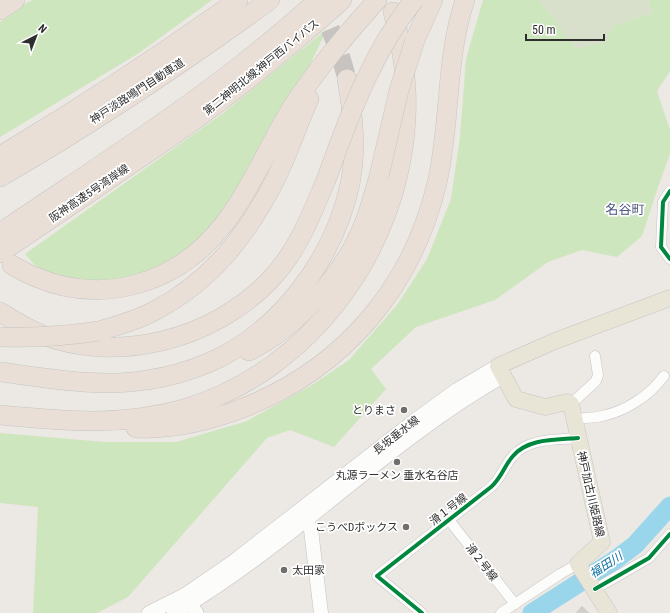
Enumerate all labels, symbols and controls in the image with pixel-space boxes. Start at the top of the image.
north arrow [16,16,56,56]
scale bar [526,16,604,42]
street label: 第二神明北線;神戸西バイパス [201,17,322,118]
text: N [35,22,49,36]
text: 50 m [532,23,556,37]
street label: 神戸淡路鳴門自動車道 [88,56,187,127]
street label: 阪神高速5号湾岸線 [47,162,132,225]
district label: 名谷町 [605,202,645,217]
place label: とりまさ [352,404,396,417]
marker: とりまさ [399,405,409,415]
street label: 長坂垂水線 [371,413,422,457]
street label: 神戸加古川姫路線 [574,450,607,538]
marker: 丸源ラーメン 垂水名谷店 [392,457,402,467]
place label: 丸源ラーメン 垂水名谷店 [335,469,459,482]
street label: 滑１号線 [427,491,470,528]
place label: こうべDボックス [315,521,398,534]
marker: こうべDボックス [401,522,411,532]
street label: 滑２号線 [463,541,500,584]
water label: 福田川 [587,548,627,581]
place label: 太田家 [292,564,325,577]
marker: 太田家 [279,565,289,575]

